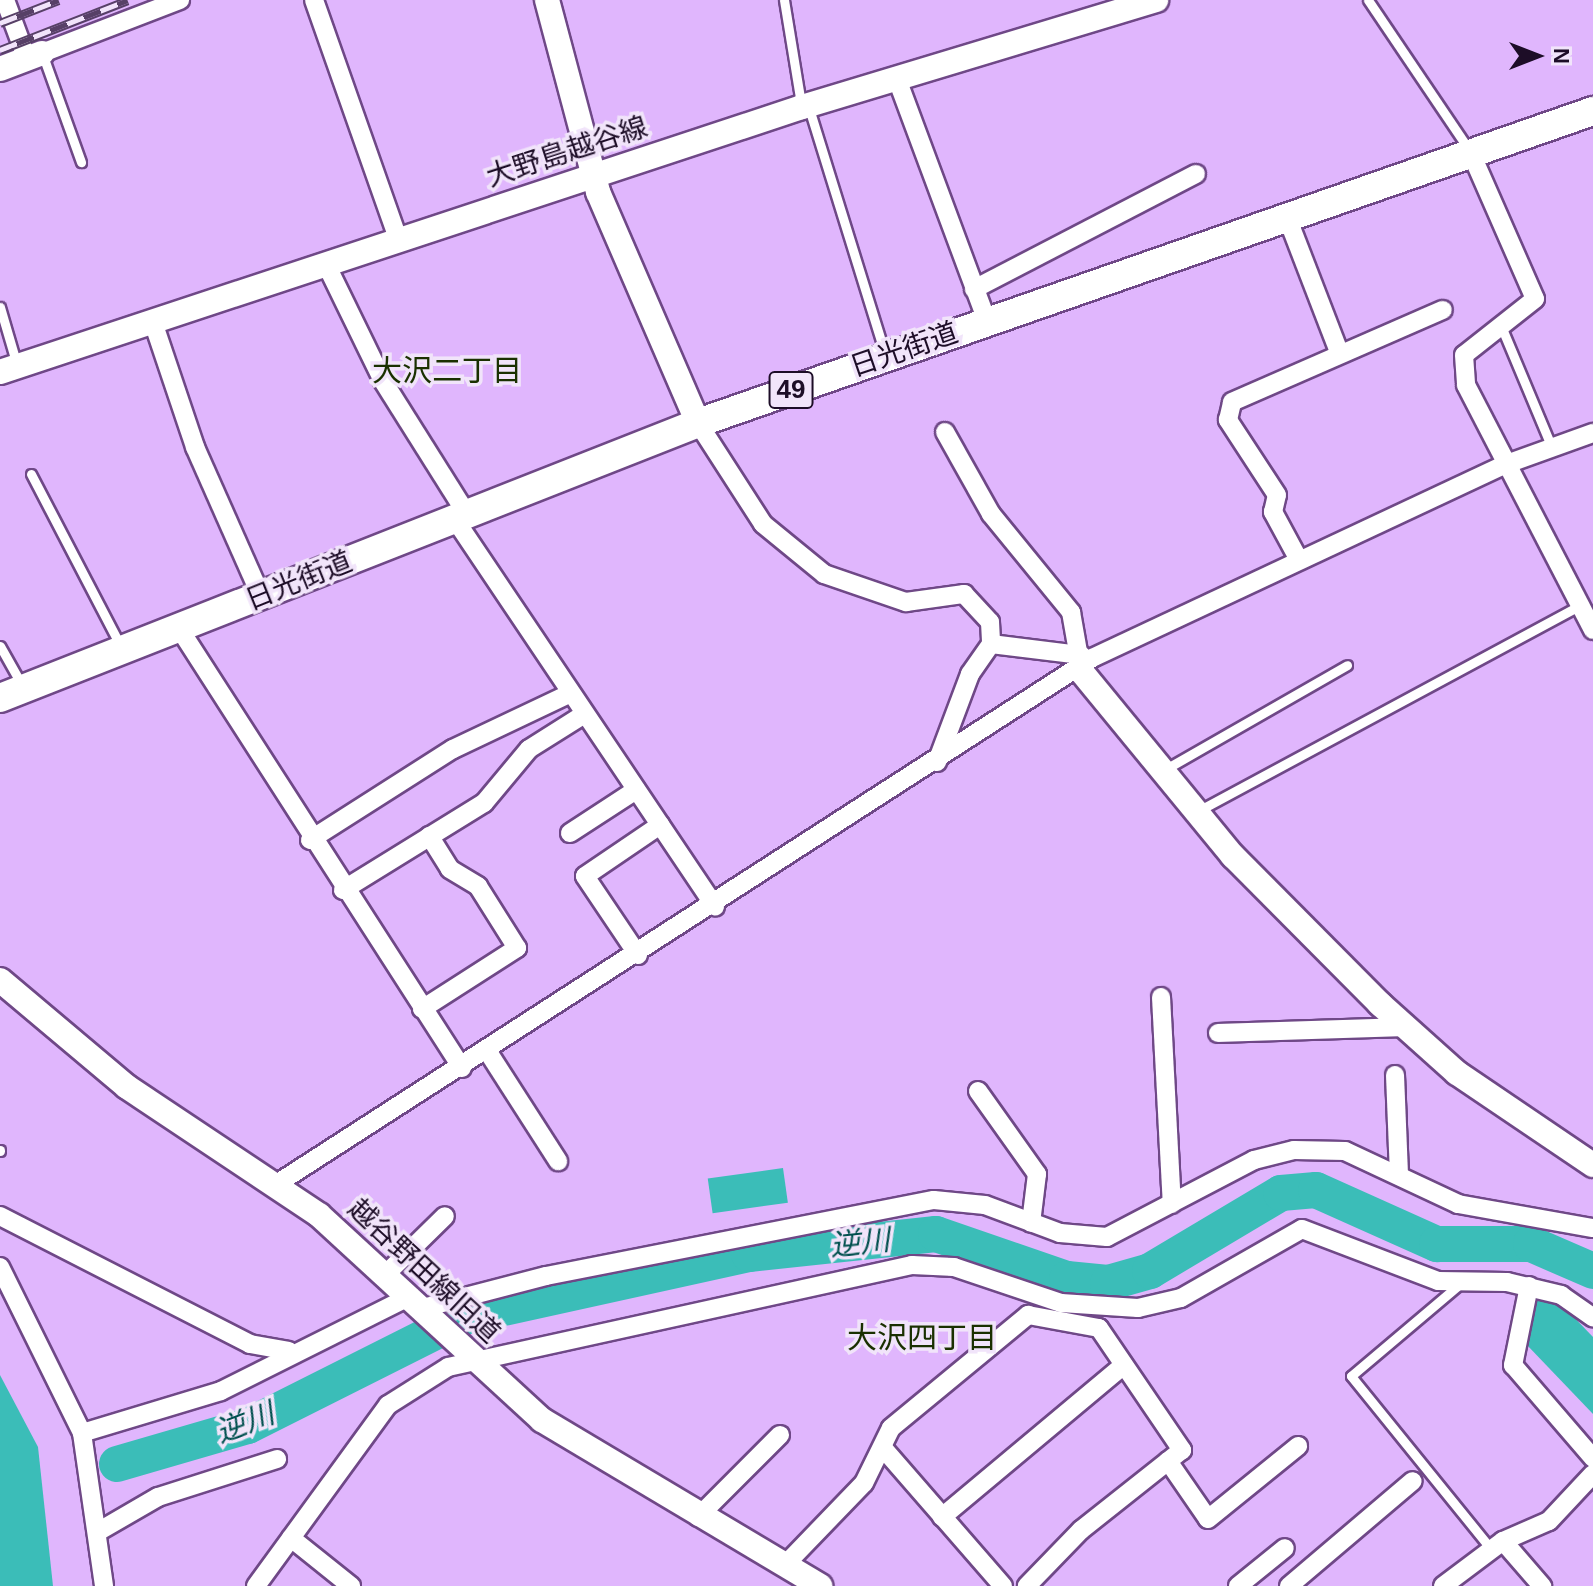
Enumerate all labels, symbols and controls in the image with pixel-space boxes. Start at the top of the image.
north arrow [1497,16,1577,96]
text: N [1549,48,1574,64]
street label: 大野島越谷線 [482,110,652,194]
street label: 日光街道 [846,316,962,384]
district label: 大沢二丁目 [372,353,522,389]
road number: 49 [767,368,815,412]
street label: 日光街道 [241,544,357,618]
street label: 越谷野田線旧道 [341,1192,507,1350]
water label: 逆川 [828,1222,892,1264]
district label: 大沢四丁目 [847,1320,997,1356]
water label: 逆川 [211,1395,279,1451]

